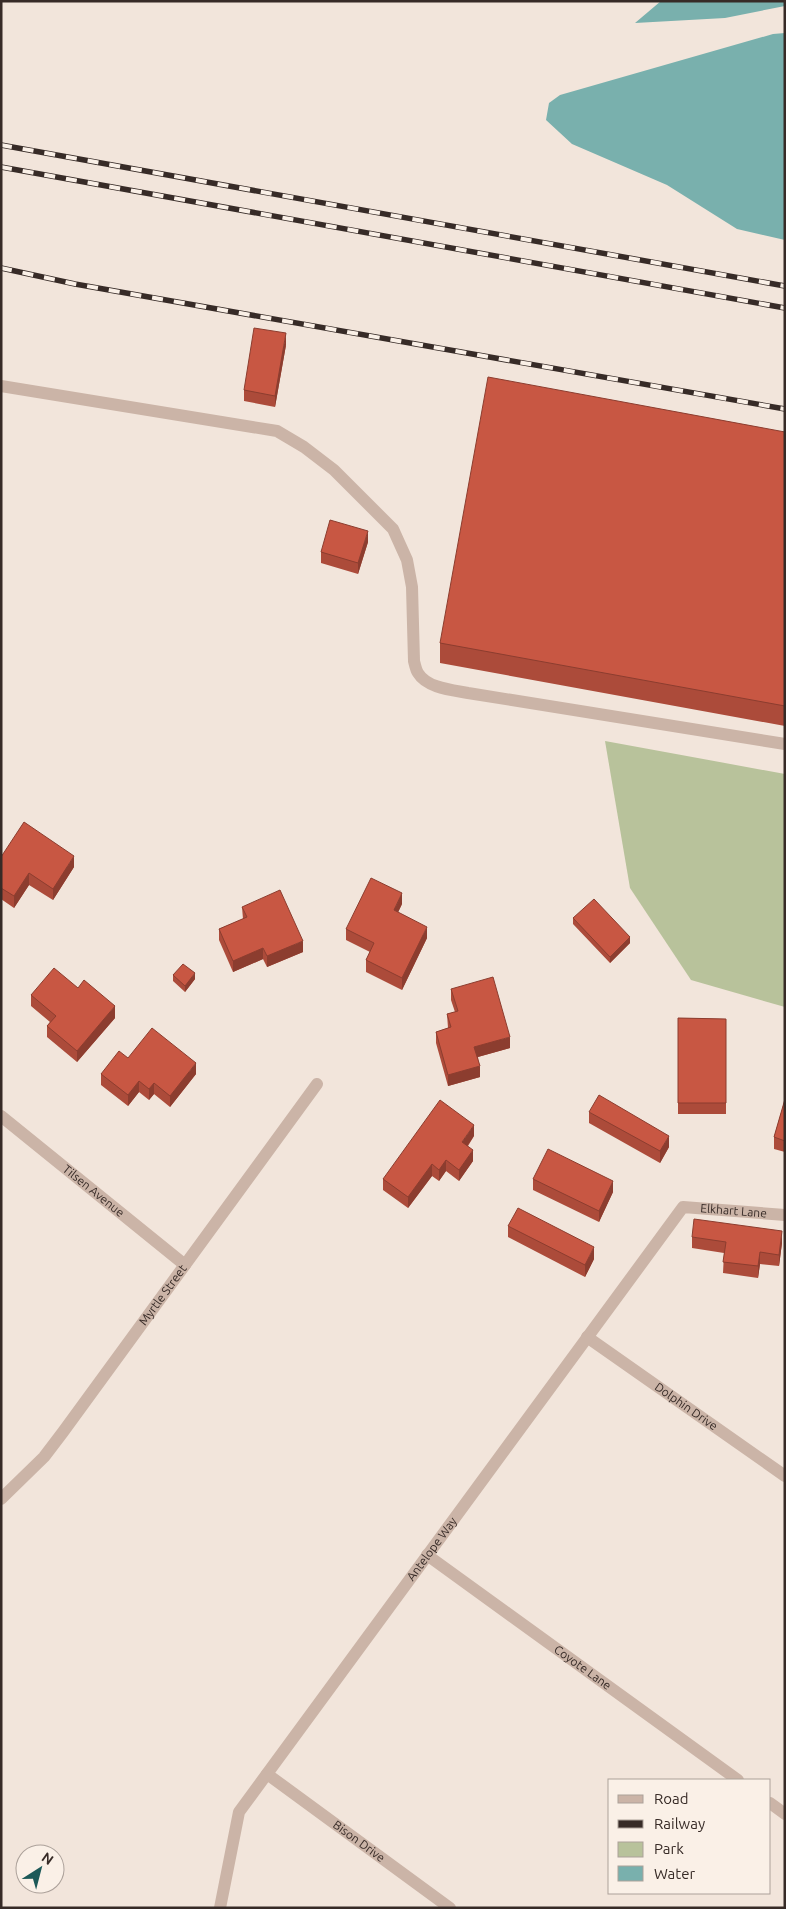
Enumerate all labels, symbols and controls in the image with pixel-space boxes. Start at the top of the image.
street label: Tilsen Avenue [61,1162,127,1219]
street label: Elkhart Lane [700,1201,767,1220]
street label: Myrtle Street [136,1262,189,1328]
street label: Dolphin Drive [653,1380,720,1433]
street label: Antelope Way [404,1514,459,1583]
street label: Coyote Lane [552,1642,614,1692]
legend [608,1779,771,1894]
text: Road [654,1790,689,1807]
text: Railway [654,1815,705,1832]
street label: Bison Drive [331,1818,388,1864]
text: Park [654,1840,684,1857]
north arrow [15,1844,65,1894]
text: N [39,1849,57,1868]
text: Water [654,1865,695,1882]

